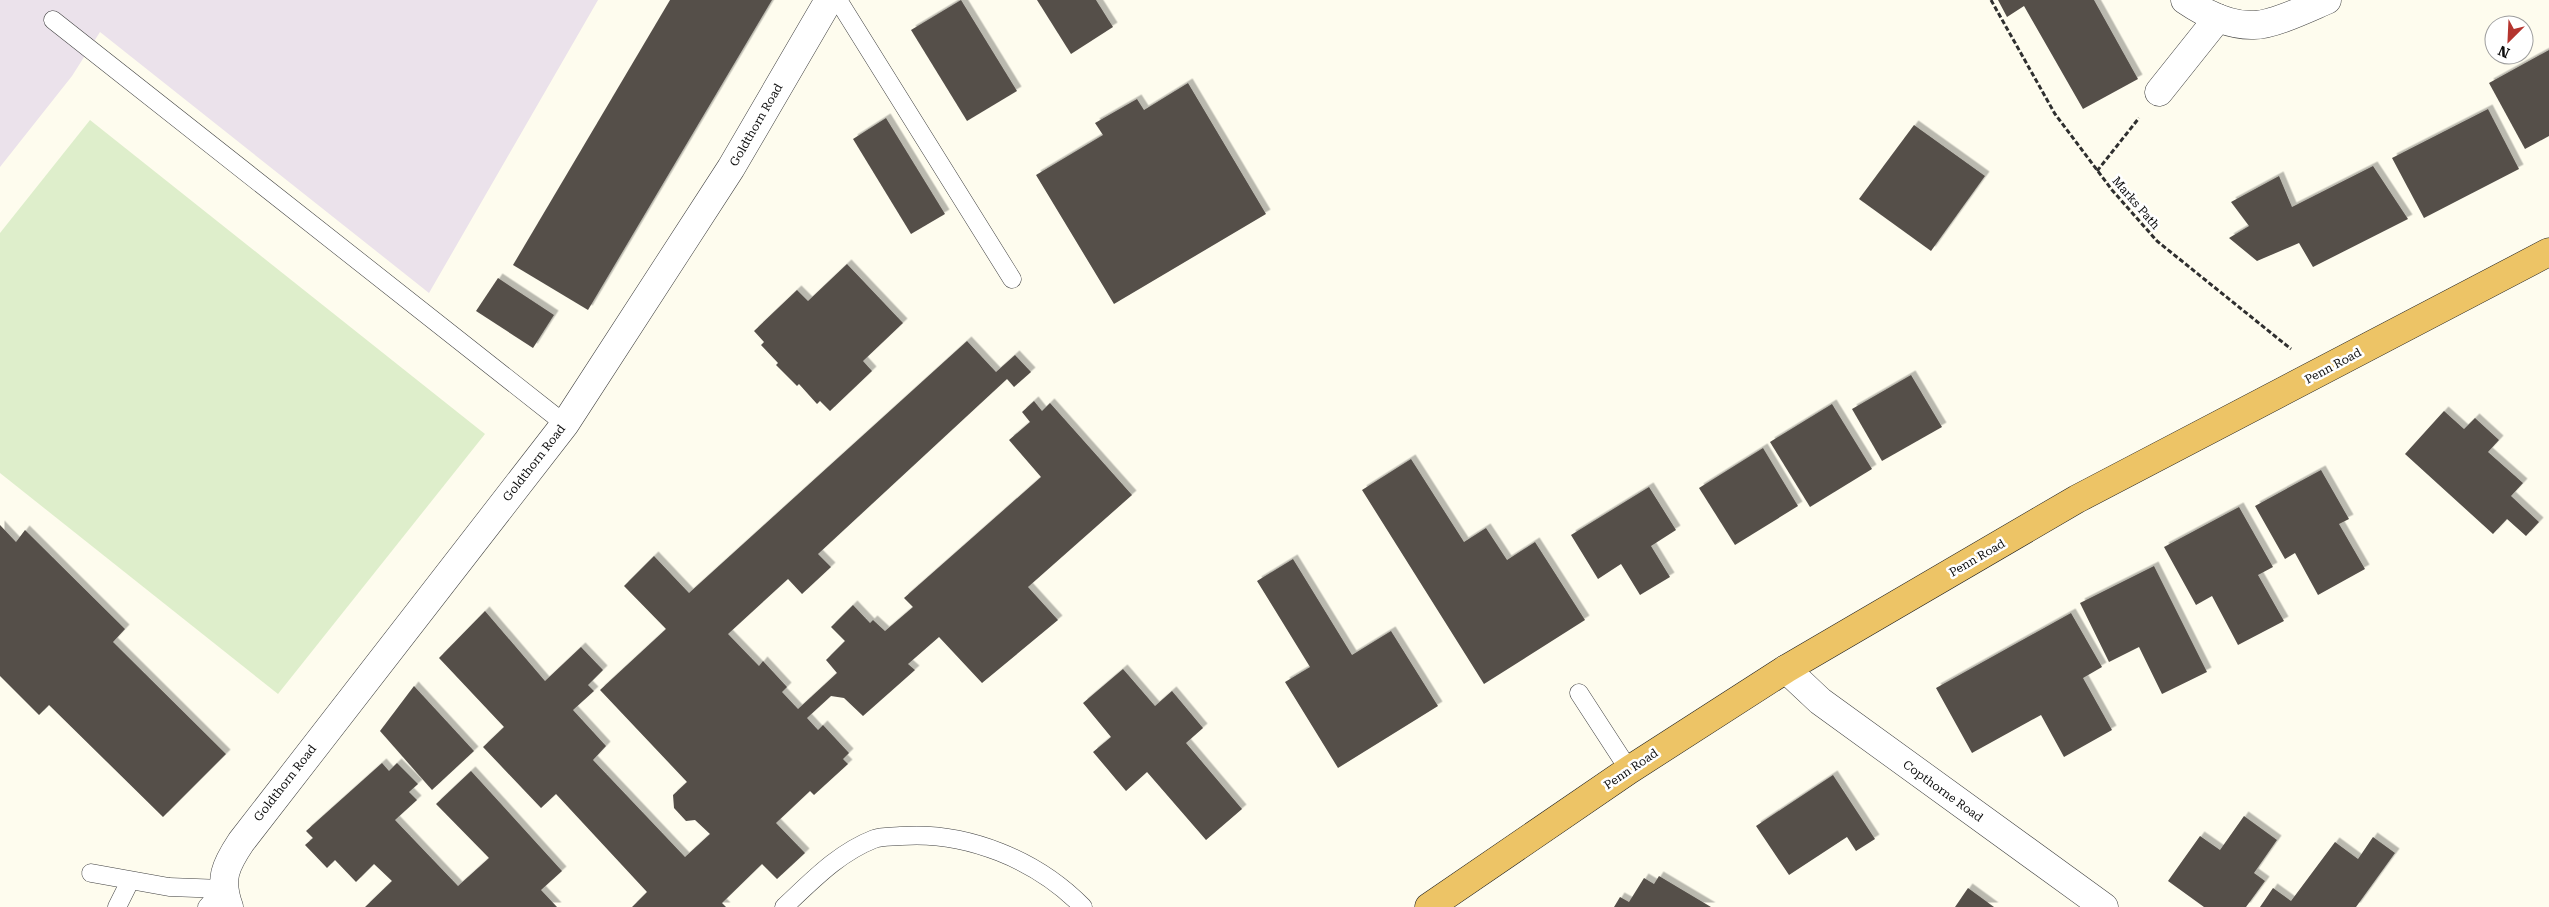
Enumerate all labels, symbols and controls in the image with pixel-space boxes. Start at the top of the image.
north arrow [2484,15,2534,65]
text: N [2495,42,2512,61]
street label: Goldthorn Road [727,81,785,169]
street label: Marks Path [2109,174,2163,232]
street label: Penn Road [2302,345,2364,387]
street label: Goldthorn Road [500,422,568,504]
street label: Penn Road [1947,536,2008,580]
street label: Goldthorn Road [251,742,319,824]
street label: Penn Road [1601,746,1661,792]
street label: Copthorne Road [1900,757,1986,825]

